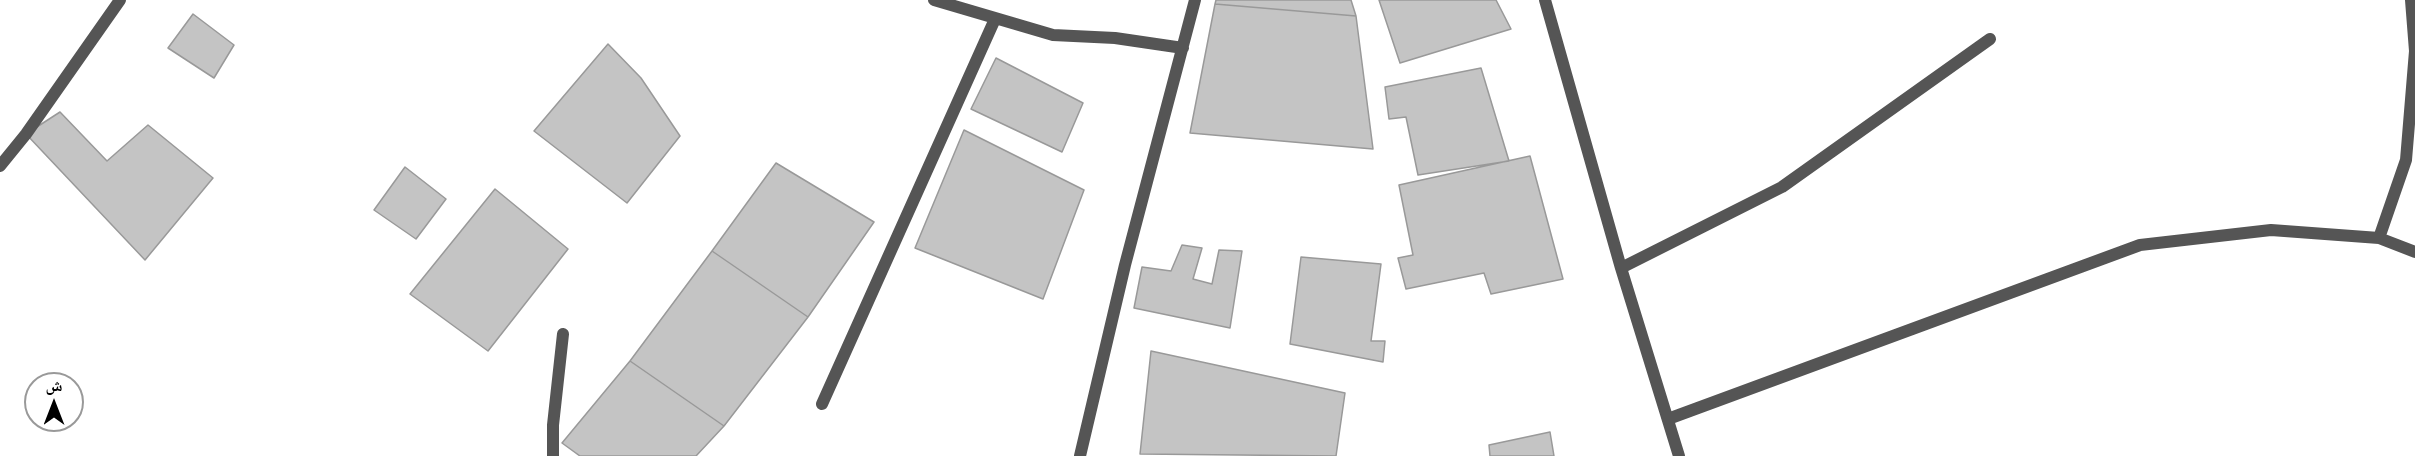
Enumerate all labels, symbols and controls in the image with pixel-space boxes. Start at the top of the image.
north arrow [24,372,84,432]
text: ش [46,374,62,397]

